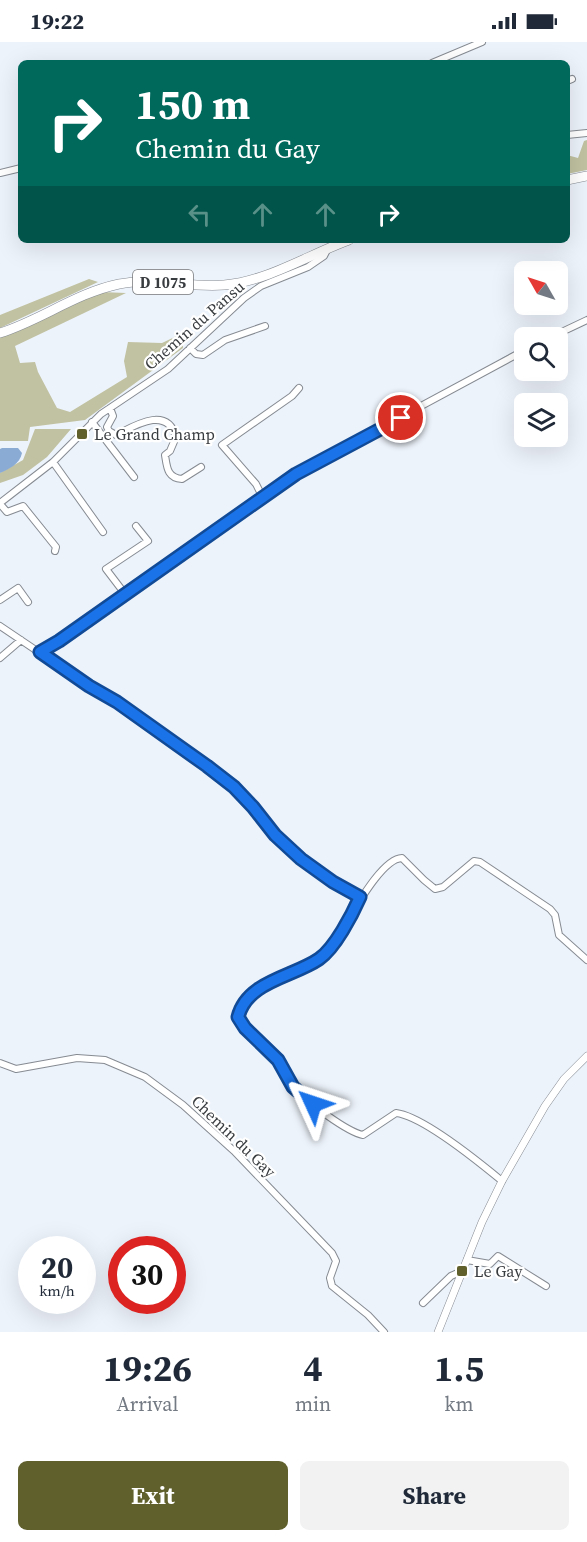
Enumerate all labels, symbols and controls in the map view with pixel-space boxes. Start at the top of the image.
text: 19:22 [30,6,84,36]
text: 150 m [135,75,250,133]
icon: right [36,84,114,162]
text: Chemin du Gay [135,130,320,167]
icon: left [183,198,216,231]
icon: ahead [246,198,279,231]
icon: ahead [309,198,342,231]
icon: right [372,198,405,231]
north arrow [514,261,568,315]
map controls [514,261,568,447]
road number: D 1075 [133,270,193,294]
street label: Chemin du Pansu [139,275,249,375]
button: search [514,327,568,381]
pin [375,392,426,443]
button: layers [514,393,568,447]
icon: arrive [384,401,417,434]
place label: Le Grand Champ [94,423,215,445]
marker: Le Grand Champ [75,427,89,441]
position arrow [281,1072,345,1136]
street label: Chemin du Gay [187,1090,282,1183]
speed limit sign: 30 [108,1236,186,1314]
text: 20 [41,1247,73,1288]
place label: Le Gay [474,1260,523,1282]
marker: Le Gay [455,1264,469,1278]
text: km/h [39,1280,75,1301]
text: 19:26 [103,1344,192,1393]
text: 4 [303,1344,323,1393]
text: 1.5 [434,1344,484,1393]
text: Arrival [117,1390,178,1418]
text: min [295,1390,331,1418]
text: km [445,1390,474,1418]
button: Exit [18,1461,288,1530]
button: Share [300,1461,569,1530]

